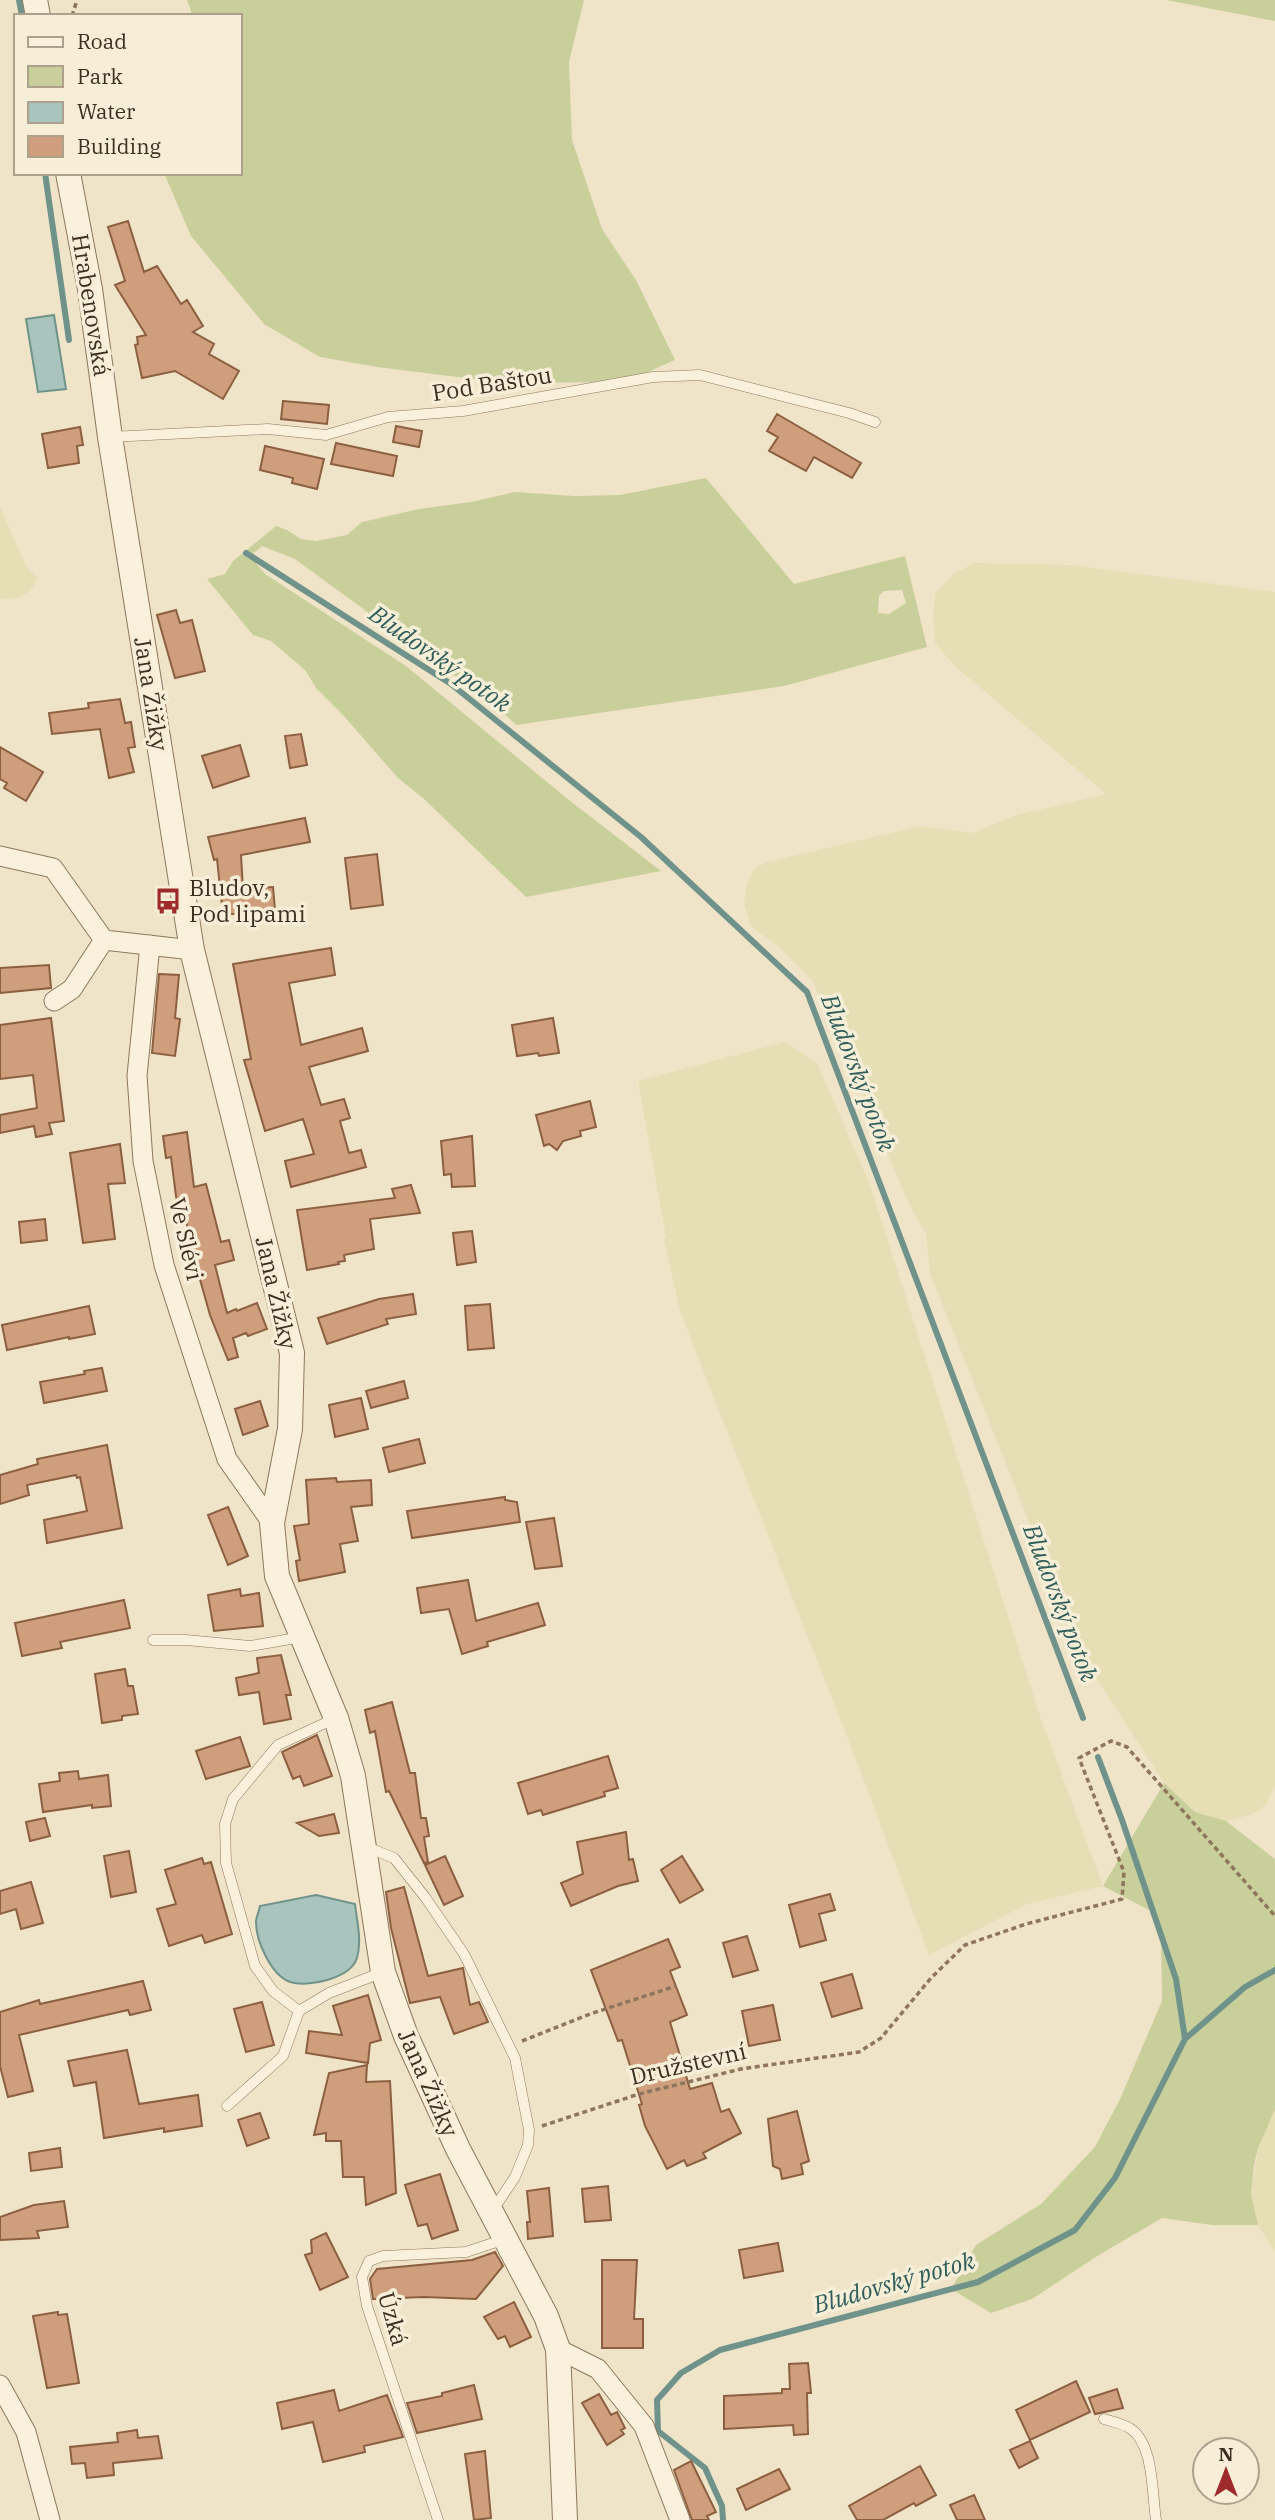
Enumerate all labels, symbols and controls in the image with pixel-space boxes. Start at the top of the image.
legend [14,14,242,175]
text: Road [77,27,127,55]
text: Park [77,62,124,90]
text: Water [77,97,136,125]
text: Building [77,132,162,160]
street label: Hrabenovská [66,231,118,378]
street label: Pod Baštou [430,359,554,407]
water label: Bludovský potok [362,597,518,719]
street label: Jana Žižky [128,635,176,754]
place label: Bludov, Pod lipami [189,872,306,928]
bus stop icon: Bludov, Pod lipami [153,886,183,916]
water label: Bludovský potok [814,988,904,1156]
street label: Ve Slévi [163,1195,211,1283]
street label: Jana Žižky [249,1233,305,1353]
water label: Bludovský potok [1016,1518,1106,1686]
street label: Jana Žižky [392,2024,466,2142]
street label: Družstevní [627,2035,749,2091]
water label: Bludovský potok [808,2244,978,2321]
street label: Úzká [372,2288,416,2349]
north arrow [1191,2436,1261,2506]
text: N [1218,2442,1234,2466]

